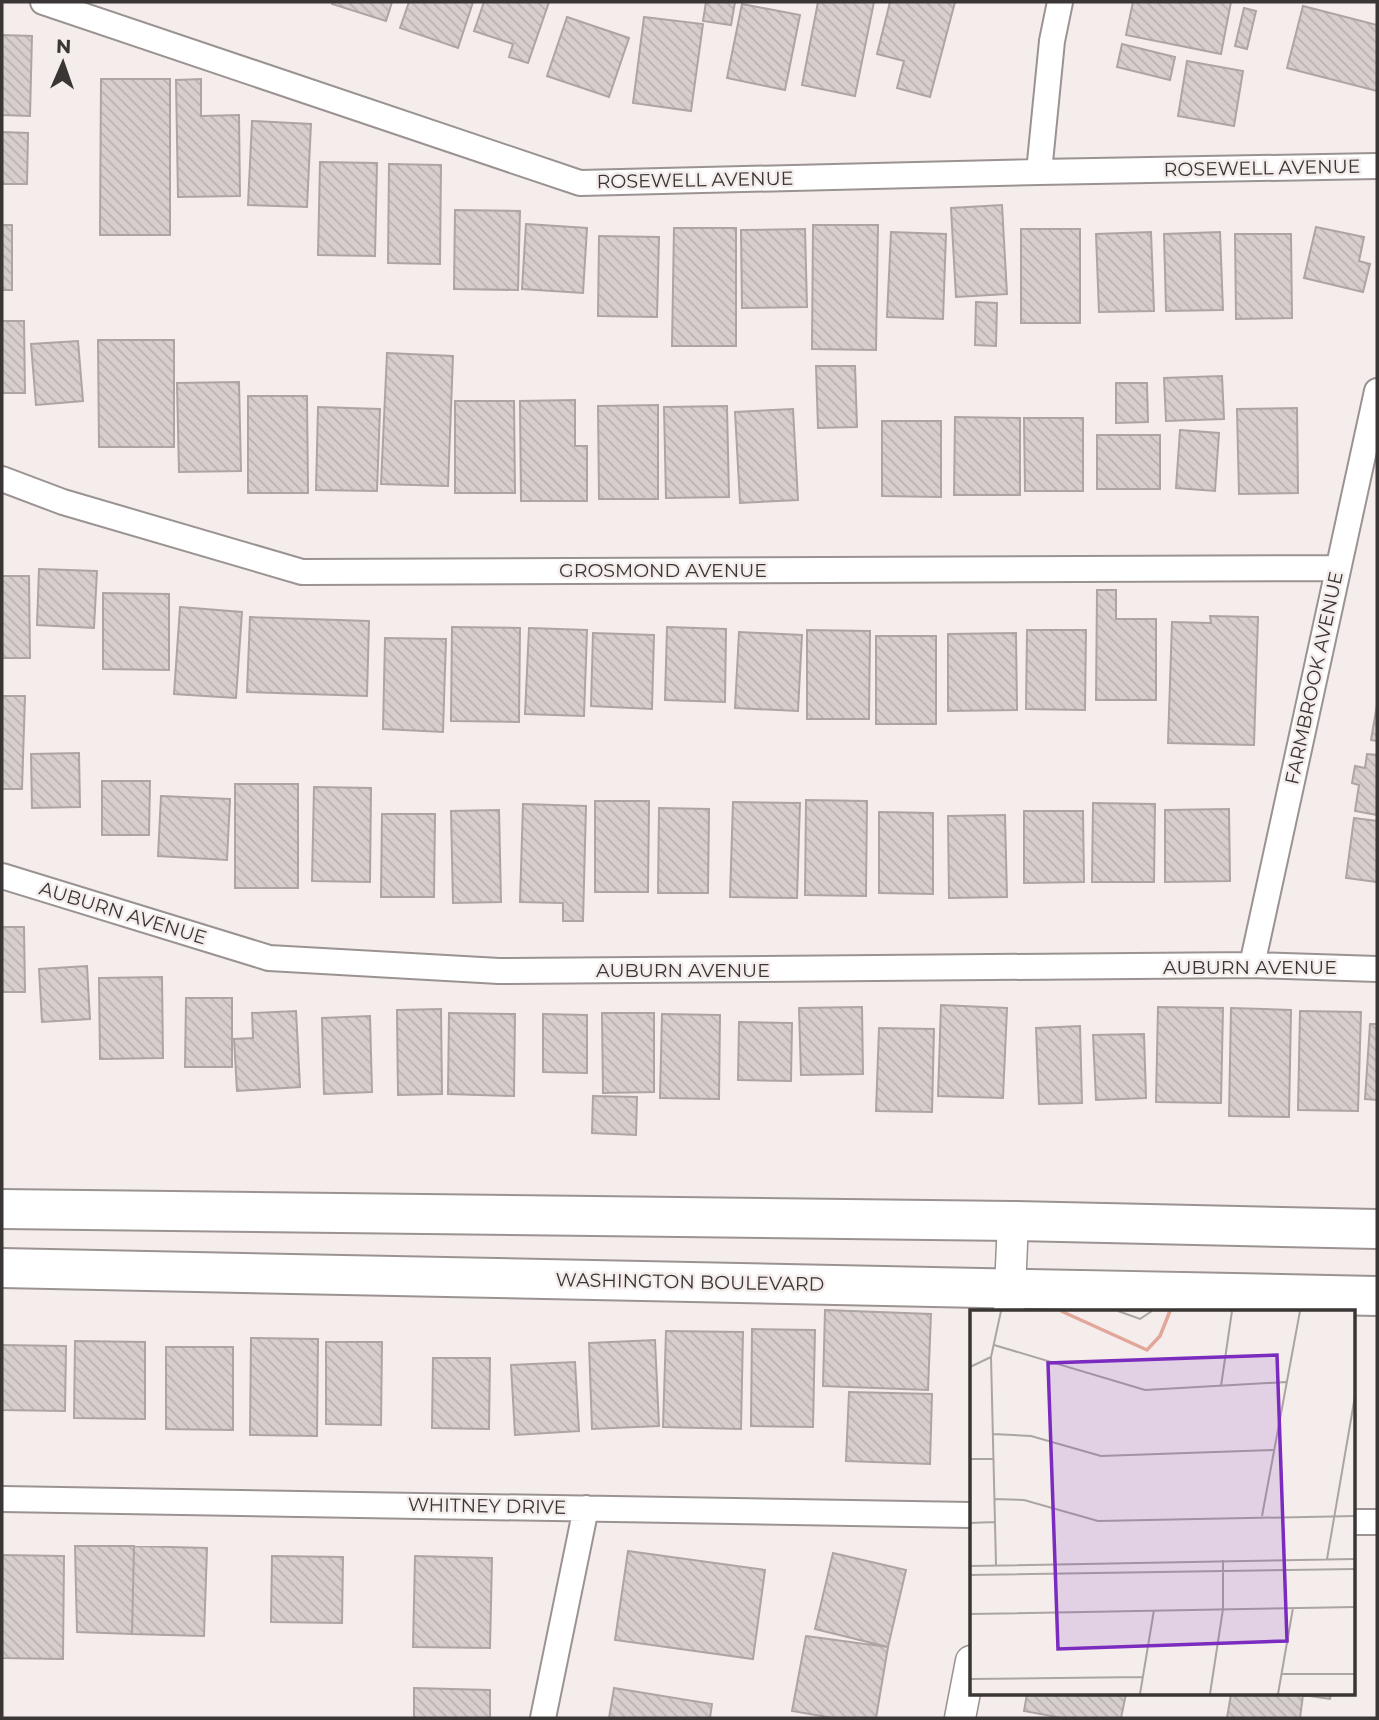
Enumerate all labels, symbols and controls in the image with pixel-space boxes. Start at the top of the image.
north arrow [28,28,98,98]
text: N [55,35,72,58]
street label: ROSEWELL AVENUE [1164,155,1360,181]
street label: ROSEWELL AVENUE [597,167,793,193]
street label: GROSMOND AVENUE [559,559,767,582]
street label: FARMBROOK AVENUE [1280,569,1348,787]
street label: AUBURN AVENUE [37,877,209,949]
street label: AUBURN AVENUE [1163,956,1337,979]
street label: AUBURN AVENUE [596,959,770,982]
street label: WASHINGTON BOULEVARD [555,1268,825,1296]
inset map [970,1310,1354,1696]
street label: WHITNEY DRIVE [408,1493,566,1519]

